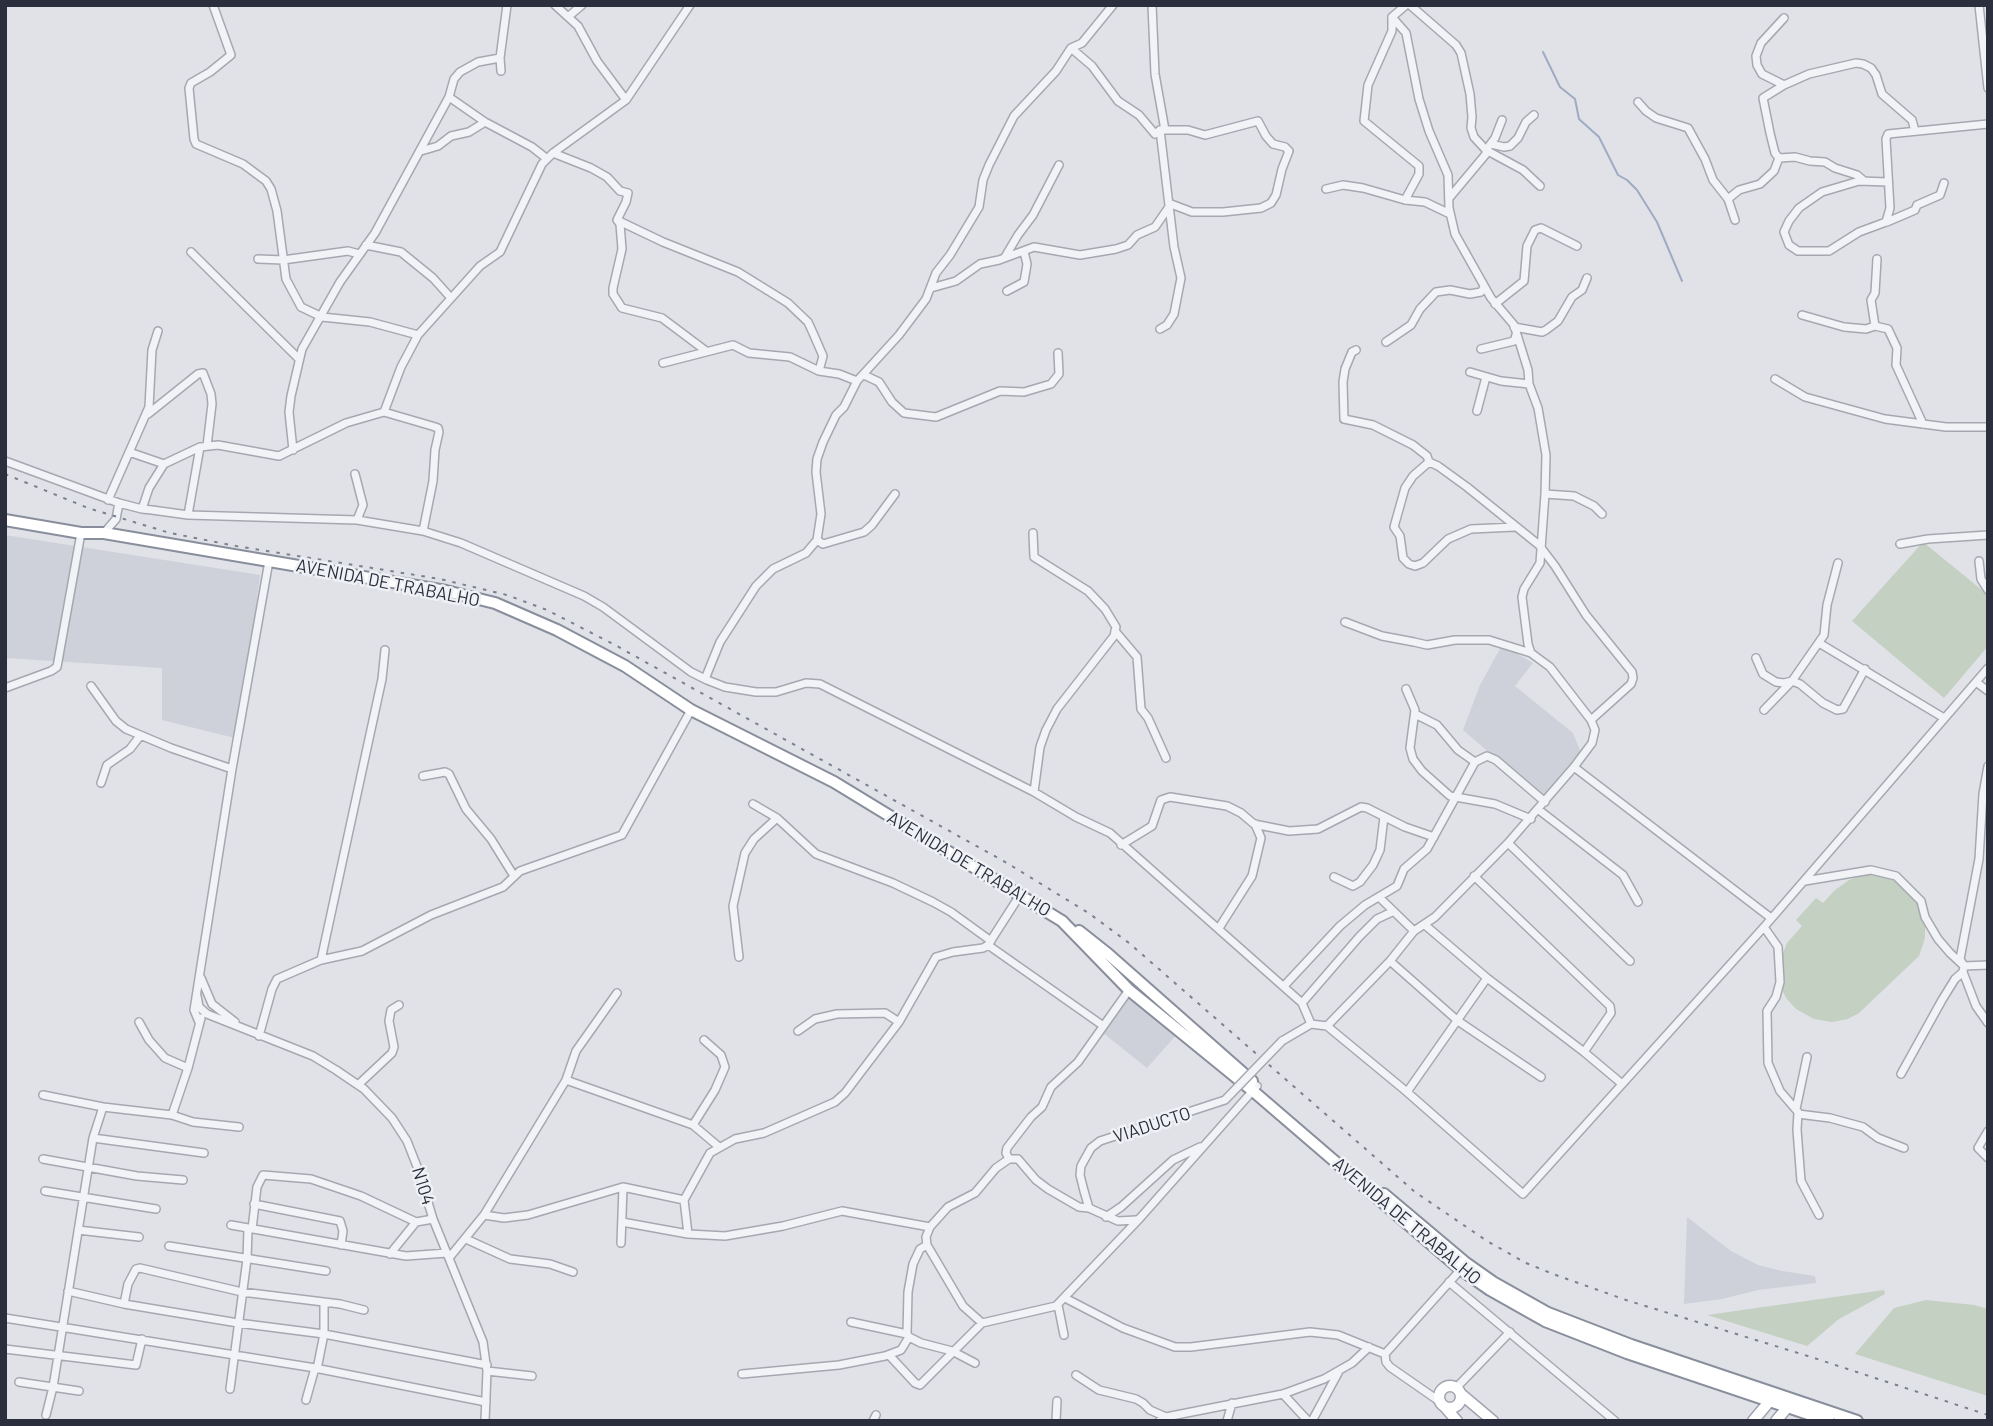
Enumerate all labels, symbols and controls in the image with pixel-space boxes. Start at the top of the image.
street label: AVENIDA DE TRABALHO [294,555,482,611]
street label: AVENIDA DE TRABALHO [883,807,1055,921]
street label: VIADUCTO [1111,1102,1193,1148]
street label: AVENIDA DE TRABALHO [1329,1153,1485,1289]
street label: N104 [407,1164,439,1208]

